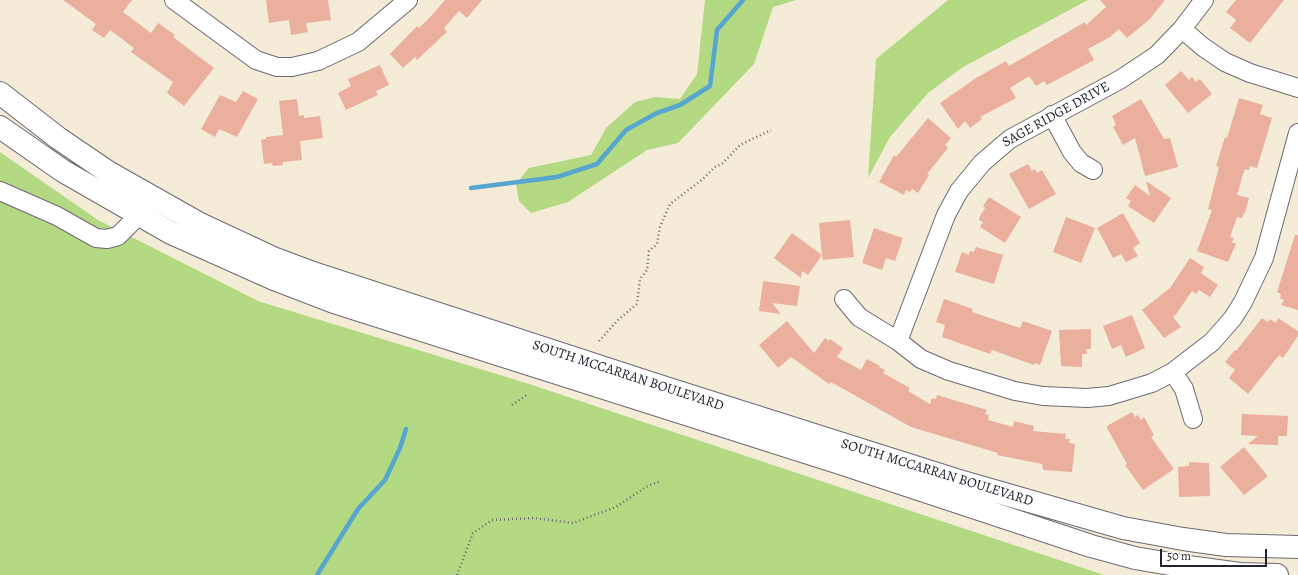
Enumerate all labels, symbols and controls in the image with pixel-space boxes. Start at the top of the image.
street label: SAGE RIDGE DRIVE [999,79,1113,151]
street label: SOUTH MCCARRAN BOULEVARD [530,337,726,415]
street label: SOUTH MCCARRAN BOULEVARD [839,436,1035,510]
scale bar [1162,541,1269,567]
text: 50 m [1167,548,1191,564]

